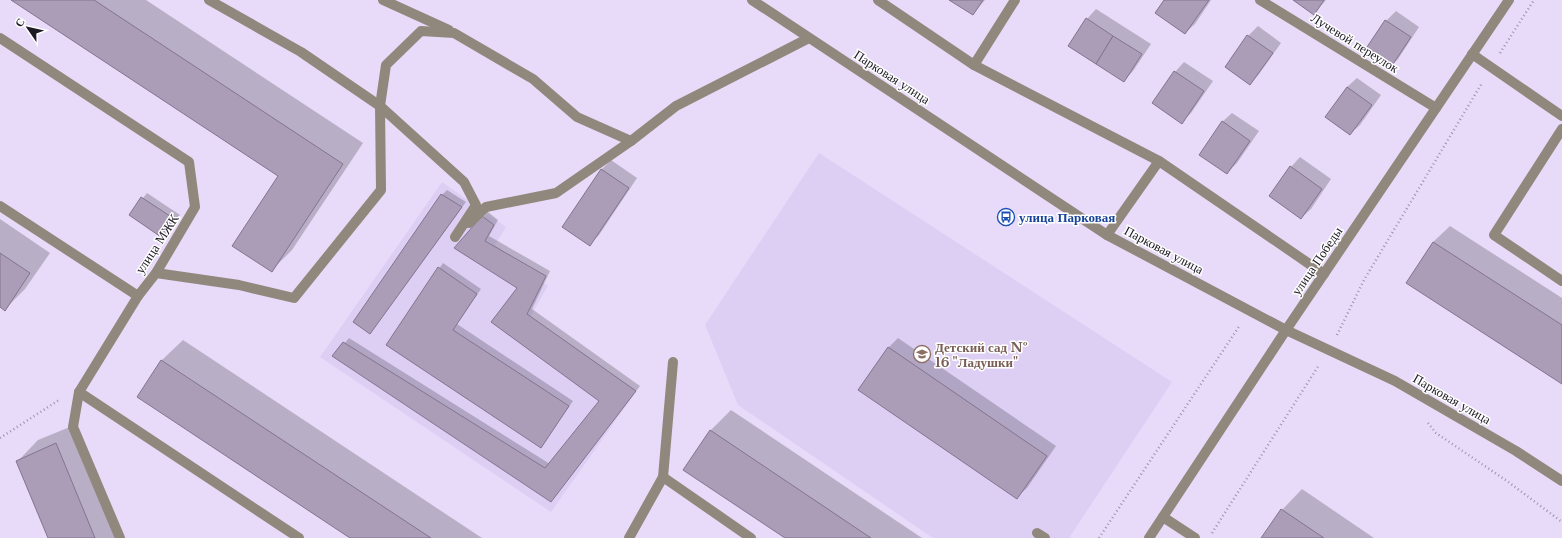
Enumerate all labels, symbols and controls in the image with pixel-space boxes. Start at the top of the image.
north arrow [8,8,48,48]
street label: Лучевой переулок [1308,9,1403,77]
text: С [12,15,28,30]
street label: Парковая улица [851,46,933,108]
bus stop icon: улица Парковая [996,207,1016,227]
place label: улица Парковая [1019,209,1115,226]
street label: улица МЖК [131,211,183,277]
street label: Парковая улица [1121,222,1207,278]
street label: улица Победы [1288,223,1346,299]
place label: Детский сад № 16 "Ладушки" [935,339,1028,371]
school or university icon: Детский сад № 16 "Ладушки" [912,344,932,364]
street label: Парковая улица [1410,370,1494,428]

